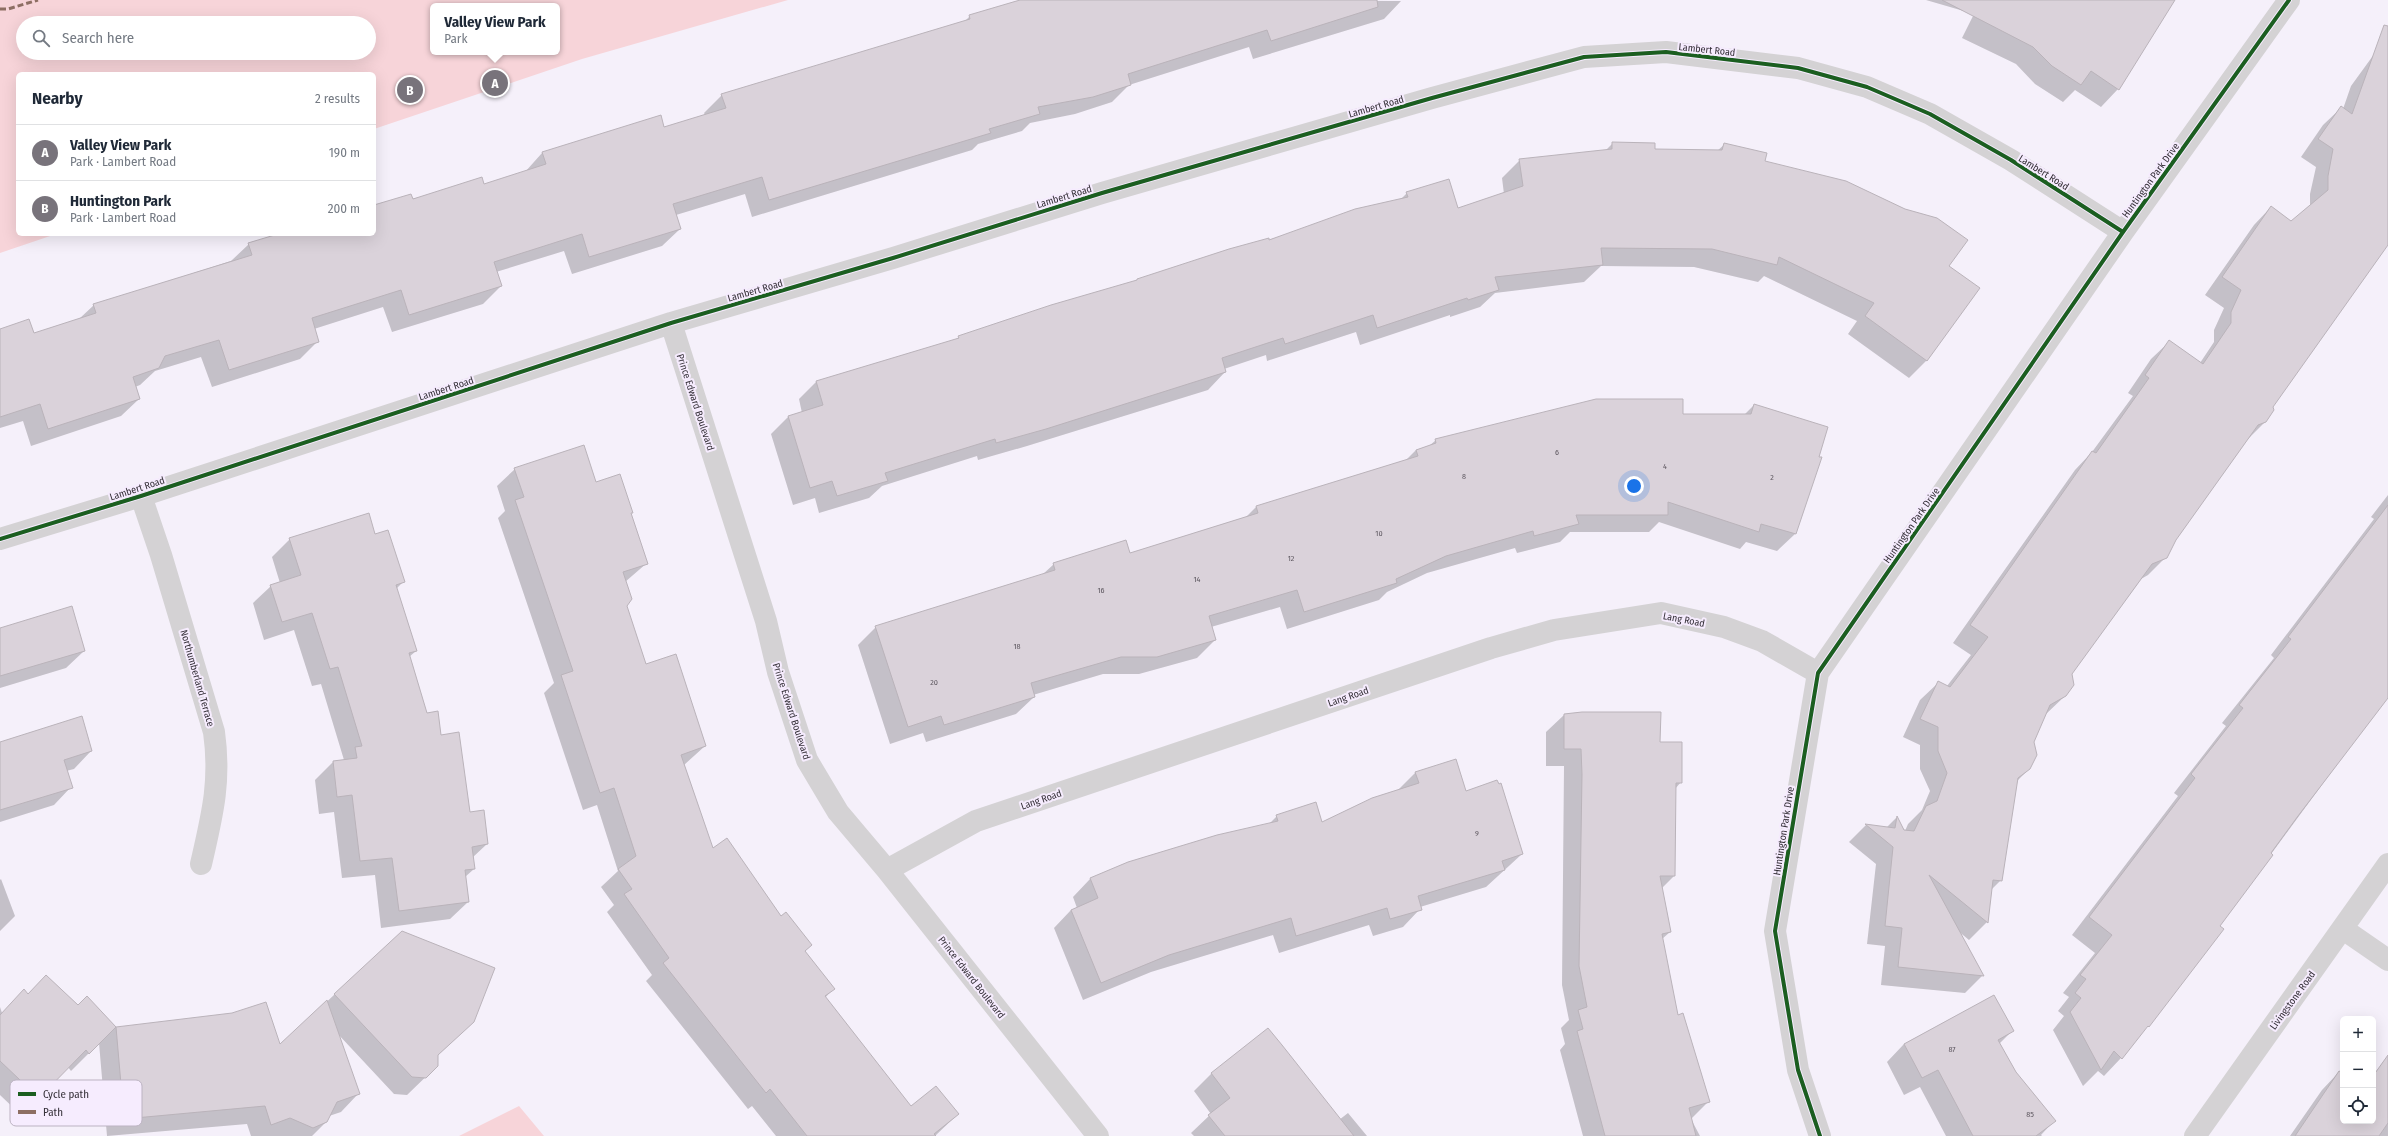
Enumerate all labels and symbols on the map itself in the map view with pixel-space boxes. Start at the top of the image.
street label: Lambert Road [1678,41,1736,59]
pin: A [482,68,508,98]
pin: B [397,75,423,105]
street label: Lambert Road [1347,93,1405,121]
street label: Huntington Park Drive [2120,141,2182,220]
street label: Lambert Road [2016,153,2071,193]
street label: Lambert Road [1035,183,1093,211]
street label: Lambert Road [726,277,784,305]
street label: Prince Edward Boulevard [674,352,716,452]
street label: Lambert Road [417,374,475,403]
house number: 6 [1555,448,1559,457]
house number: 4 [1663,462,1667,471]
house number: 8 [1462,472,1466,481]
house number: 2 [1770,473,1774,482]
street label: Lambert Road [108,474,166,503]
your location [1624,476,1644,496]
street label: Huntington Park Drive [1881,485,1942,566]
house number: 10 [1375,529,1383,538]
house number: 12 [1288,554,1295,563]
house number: 14 [1194,575,1201,584]
house number: 16 [1097,586,1105,595]
street label: Lang Road [1662,610,1706,630]
street label: Northumberland Terrace [177,628,217,728]
house number: 18 [1013,642,1021,651]
street label: Prince Edward Boulevard [770,661,812,761]
house number: 20 [930,678,938,687]
street label: Lang Road [1326,684,1370,710]
street label: Huntington Park Drive [1771,786,1797,876]
street label: Lang Road [1019,787,1063,813]
house number: 9 [1475,829,1479,838]
street label: Prince Edward Boulevard [935,934,1007,1021]
street label: Livingstone Road [2267,969,2318,1032]
house number: 87 [1948,1045,1956,1054]
legend [10,1080,142,1126]
text: Cycle path [43,1088,89,1101]
text: Path [43,1106,63,1119]
house number: 85 [2026,1110,2034,1119]

